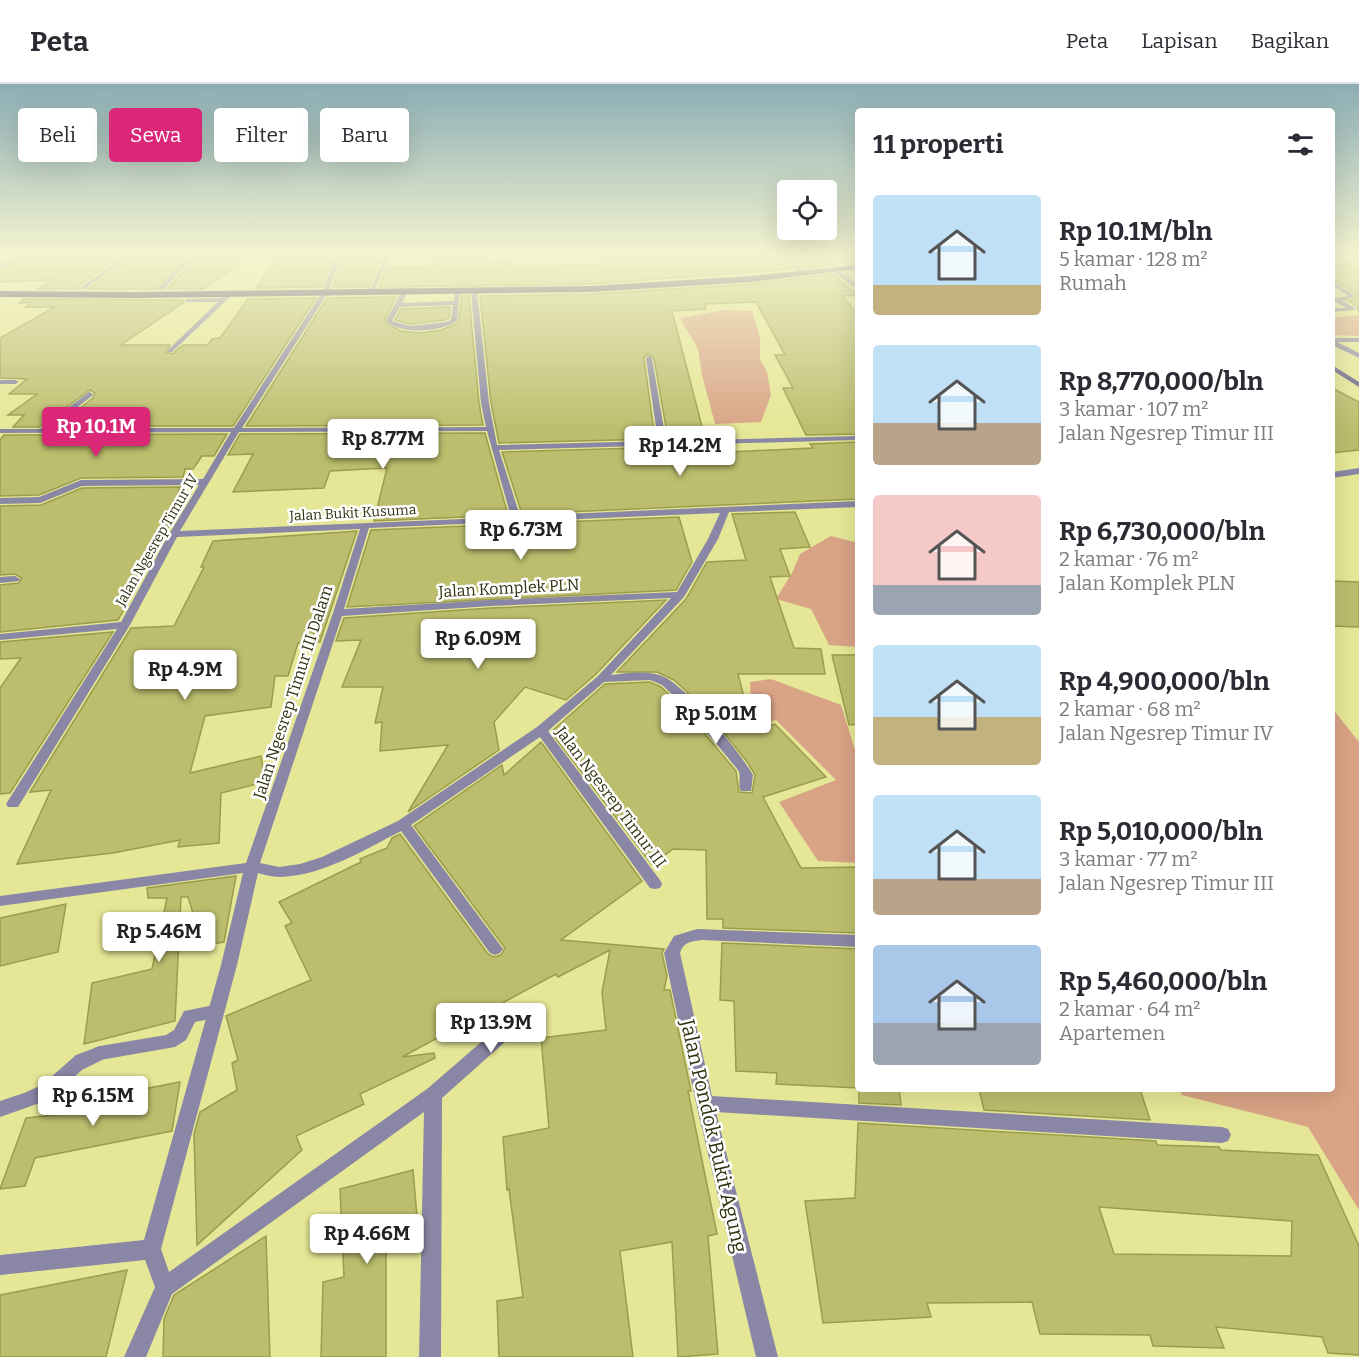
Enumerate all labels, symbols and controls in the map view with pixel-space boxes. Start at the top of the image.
text: Peta [30,25,89,58]
text: Peta [1066,28,1108,54]
text: Lapisan [1141,28,1218,54]
text: Bagikan [1251,28,1329,54]
chip: Beli [18,108,97,162]
chip: Sewa [109,108,202,162]
chip: Filter [214,108,308,162]
chip: Baru [320,108,409,162]
icon: filters [1284,128,1317,161]
text: 11 properti [873,129,1004,160]
map controls [777,180,837,240]
button: locate [777,180,837,240]
text: Rp 10.1M/bln [1059,216,1213,247]
icon: home [921,219,993,291]
text: 5 kamar · 128 m² [1059,247,1208,271]
text: Rumah [1059,271,1127,295]
text: Rp 8,770,000/bln [1059,366,1264,397]
icon: home [921,369,993,441]
text: 3 kamar · 107 m² [1059,397,1208,421]
pin: Rp 10.1M [34,407,158,458]
text: Rp 10.1M [56,414,136,438]
pin: Rp 8.77M [321,419,445,470]
text: Jalan Ngesrep Timur III [1059,421,1274,445]
text: Rp 8.77M [342,426,424,450]
pin: Rp 14.2M [618,426,742,477]
text: Rp 14.2M [638,433,722,457]
street label: Jalan Ngesrep Timur IV [112,471,202,610]
street label: Jalan Bukit Kusuma [288,501,417,525]
pin: Rp 6.73M [459,510,583,561]
text: Rp 6,730,000/bln [1059,516,1265,547]
text: Rp 6.73M [479,517,563,541]
icon: home [921,519,993,591]
text: 2 kamar · 76 m² [1059,547,1198,571]
text: Jalan Komplek PLN [1059,571,1235,595]
street label: Jalan Komplek PLN [437,575,580,601]
street label: Jalan Ngesrep Timur III Dalam [249,583,337,802]
pin: Rp 6.09M [416,619,540,670]
text: Rp 6.09M [435,626,521,650]
pin: Rp 4.9M [130,650,240,701]
text: Rp 4.9M [148,657,222,681]
text: Rp 4,900,000/bln [1059,666,1270,697]
icon: home [921,669,993,741]
pin: Rp 5.01M [654,694,778,745]
text: 2 kamar · 68 m² [1059,697,1201,721]
text: Rp 5.01M [675,701,757,725]
text: Jalan Ngesrep Timur IV [1059,721,1273,745]
street label: Jalan Ngesrep Timur III [551,722,670,871]
text: Rp 5,010,000/bln [1059,816,1263,847]
icon: home [921,819,993,891]
text: 3 kamar · 77 m² [1059,847,1198,871]
text: Jalan Ngesrep Timur III [1059,871,1274,895]
pin: Rp 5.46M [97,912,221,963]
text: Rp 5.46M [116,919,202,943]
text: Rp 5,460,000/bln [1059,966,1267,997]
icon: home [921,969,993,1041]
text: 2 kamar · 64 m² [1059,997,1200,1021]
pin: Rp 13.9M [429,1003,553,1054]
text: Rp 13.9M [450,1010,532,1034]
street label: Jalan Pondok Bukit Agung [675,1016,753,1255]
text: Apartemen [1059,1021,1165,1045]
pin: Rp 6.15M [31,1076,155,1127]
text: Rp 6.15M [52,1083,134,1107]
pin: Rp 4.66M [305,1214,429,1265]
text: Rp 4.66M [324,1221,410,1245]

